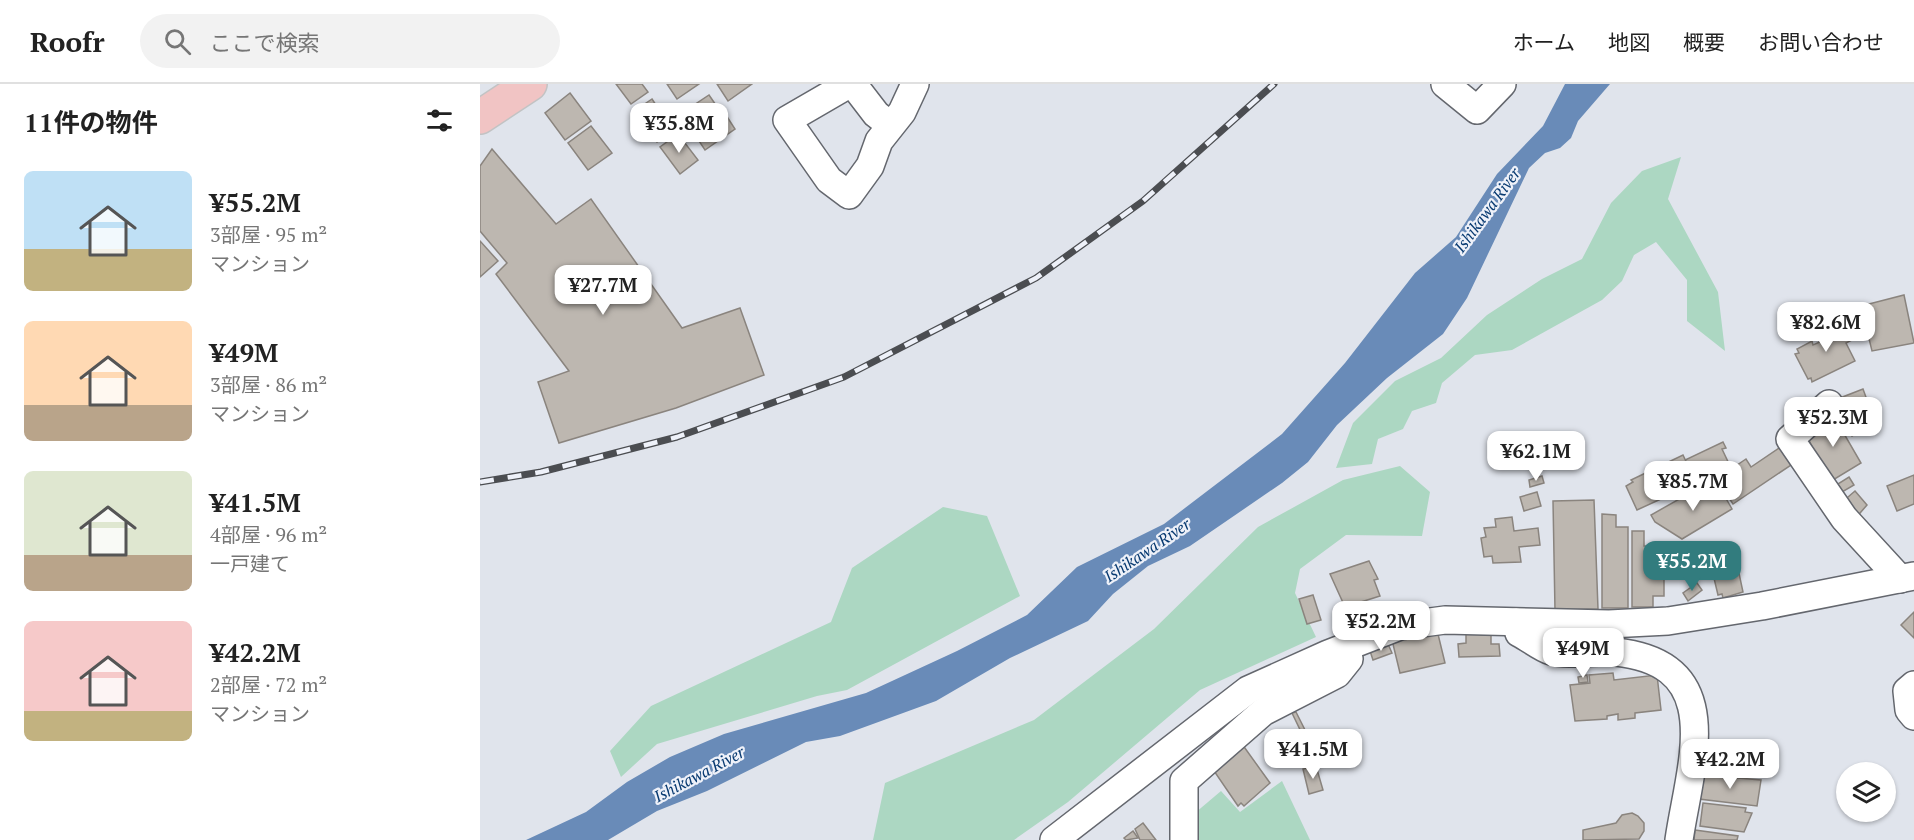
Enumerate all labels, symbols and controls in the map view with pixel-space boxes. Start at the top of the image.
search box [140,14,560,68]
text: Roofr [30,23,104,60]
icon: search [161,25,194,58]
text: ここで検索 [209,28,320,57]
text: ホーム [1513,28,1575,56]
text: 地図 [1608,28,1650,56]
text: 概要 [1683,28,1725,56]
text: お問い合わせ [1758,28,1884,56]
pin: ¥35.8M [630,103,728,154]
icon: filters [423,104,456,137]
text: 11件の物件 [24,105,157,139]
text: ¥35.8M [644,109,714,136]
water label: Ishikawa River [1448,163,1526,258]
text: ¥55.2M [210,185,301,219]
icon: home [72,195,144,267]
text: 3部屋 · 95 m² [210,221,327,248]
text: マンション [210,250,310,277]
pin: ¥27.7M [554,265,652,316]
text: ¥27.7M [569,271,637,298]
pin: ¥82.6M [1777,302,1875,353]
text: ¥82.6M [1791,308,1861,335]
text: ¥49M [210,335,278,369]
icon: home [72,345,144,417]
text: 3部屋 · 86 m² [210,371,327,398]
pin: ¥52.3M [1784,397,1882,448]
text: マンション [210,400,310,427]
text: ¥52.3M [1798,403,1868,430]
pin: ¥62.1M [1487,431,1585,482]
text: ¥62.1M [1501,437,1571,464]
pin: ¥85.7M [1644,461,1742,512]
text: ¥85.7M [1658,467,1728,494]
text: ¥41.5M [210,485,301,519]
icon: home [72,495,144,567]
water label: Ishikawa River [1099,513,1195,588]
text: 4部屋 · 96 m² [210,521,327,548]
pin: ¥55.2M [1643,541,1741,592]
text: ¥55.2M [1657,547,1727,574]
text: 一戸建て [210,550,290,577]
pin: ¥52.2M [1332,601,1430,652]
text: ¥52.2M [1346,607,1416,634]
pin: ¥49M [1547,628,1619,679]
text: ¥49M [1557,634,1609,661]
text: ¥42.2M [210,635,301,669]
icon: home [72,645,144,717]
text: 2部屋 · 72 m² [210,671,327,698]
text: マンション [210,700,310,727]
pin: ¥41.5M [1264,729,1362,780]
text: ¥41.5M [1278,735,1348,762]
pin: ¥42.2M [1681,739,1779,790]
water label: Ishikawa River [649,741,749,808]
text: ¥42.2M [1695,745,1765,772]
map controls [1836,762,1896,822]
button: layers [1836,762,1896,822]

